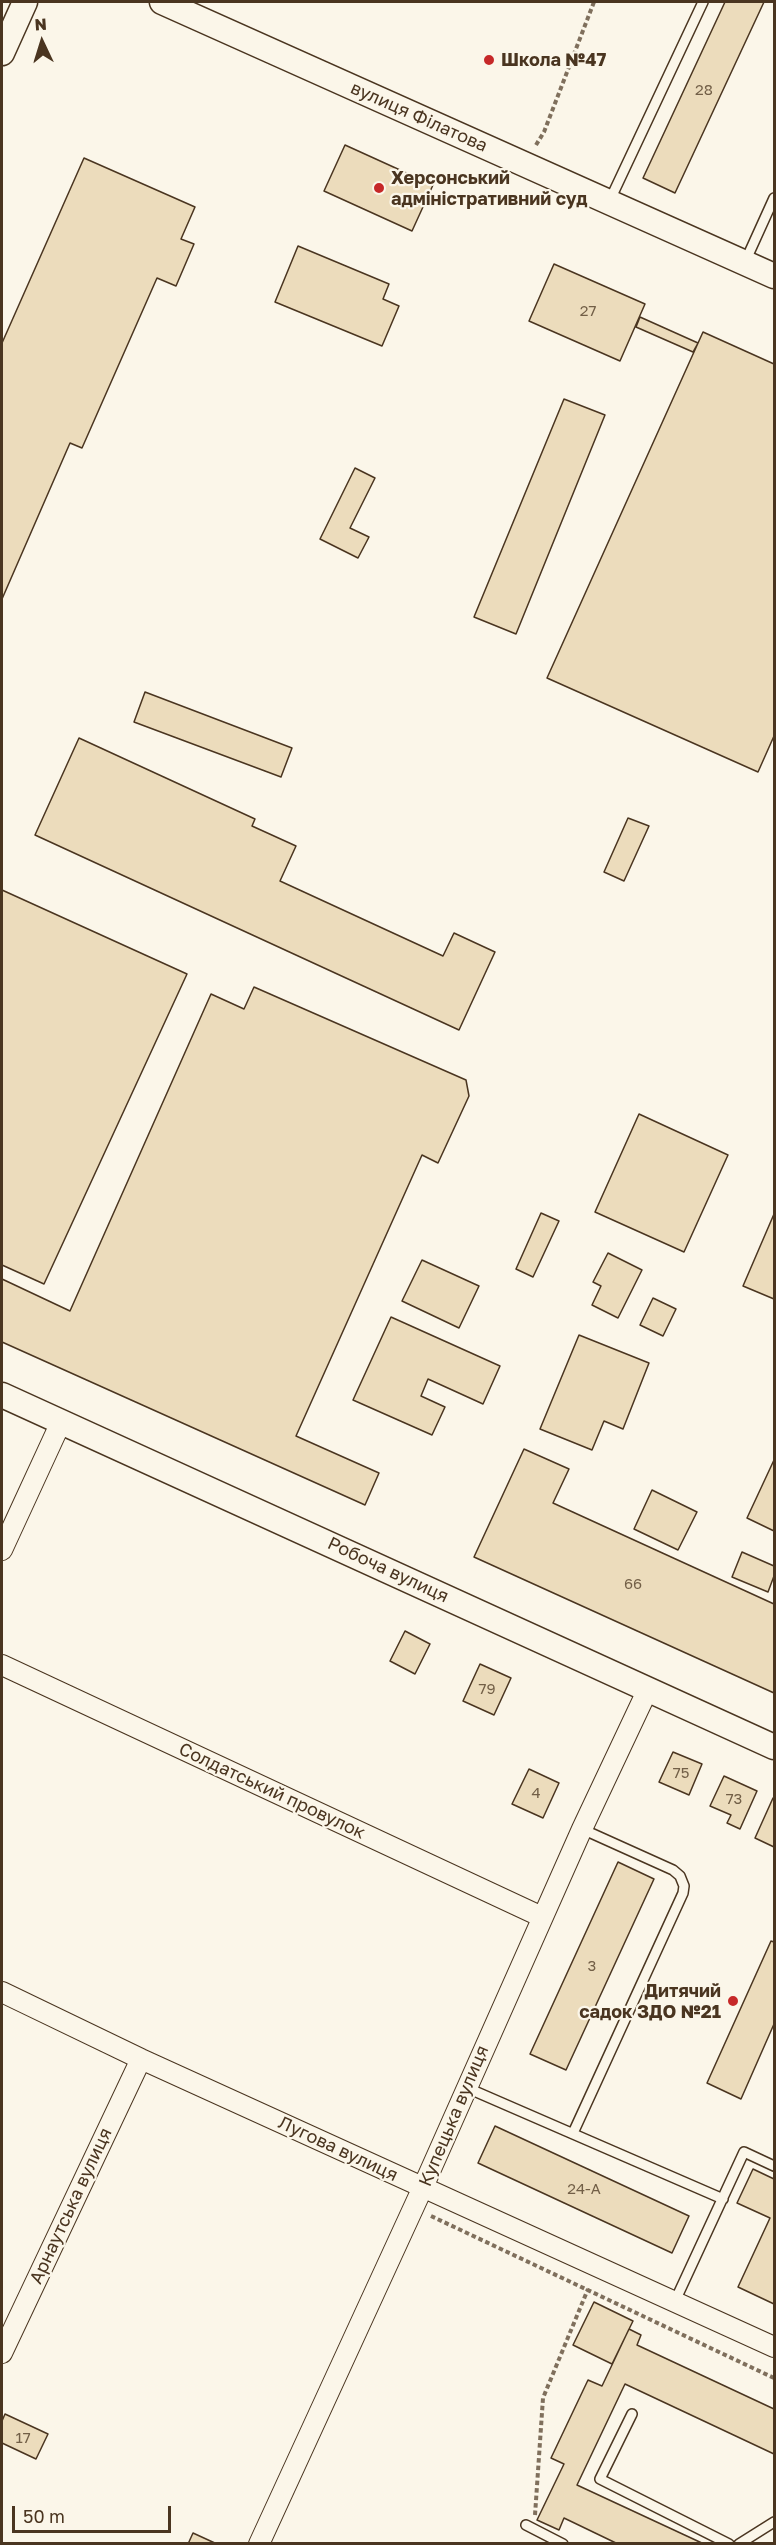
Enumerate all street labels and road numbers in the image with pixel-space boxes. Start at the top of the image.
street label: вулиця Філатова [347,77,491,157]
street label: Робоча вулиця [324,1532,452,1608]
street label: Солдатський провулок [175,1738,369,1844]
street label: Купецька вулиця [415,2042,493,2190]
street label: Лугова вулиця [275,2112,401,2186]
street label: Арнаутська вулиця [25,2125,117,2287]

